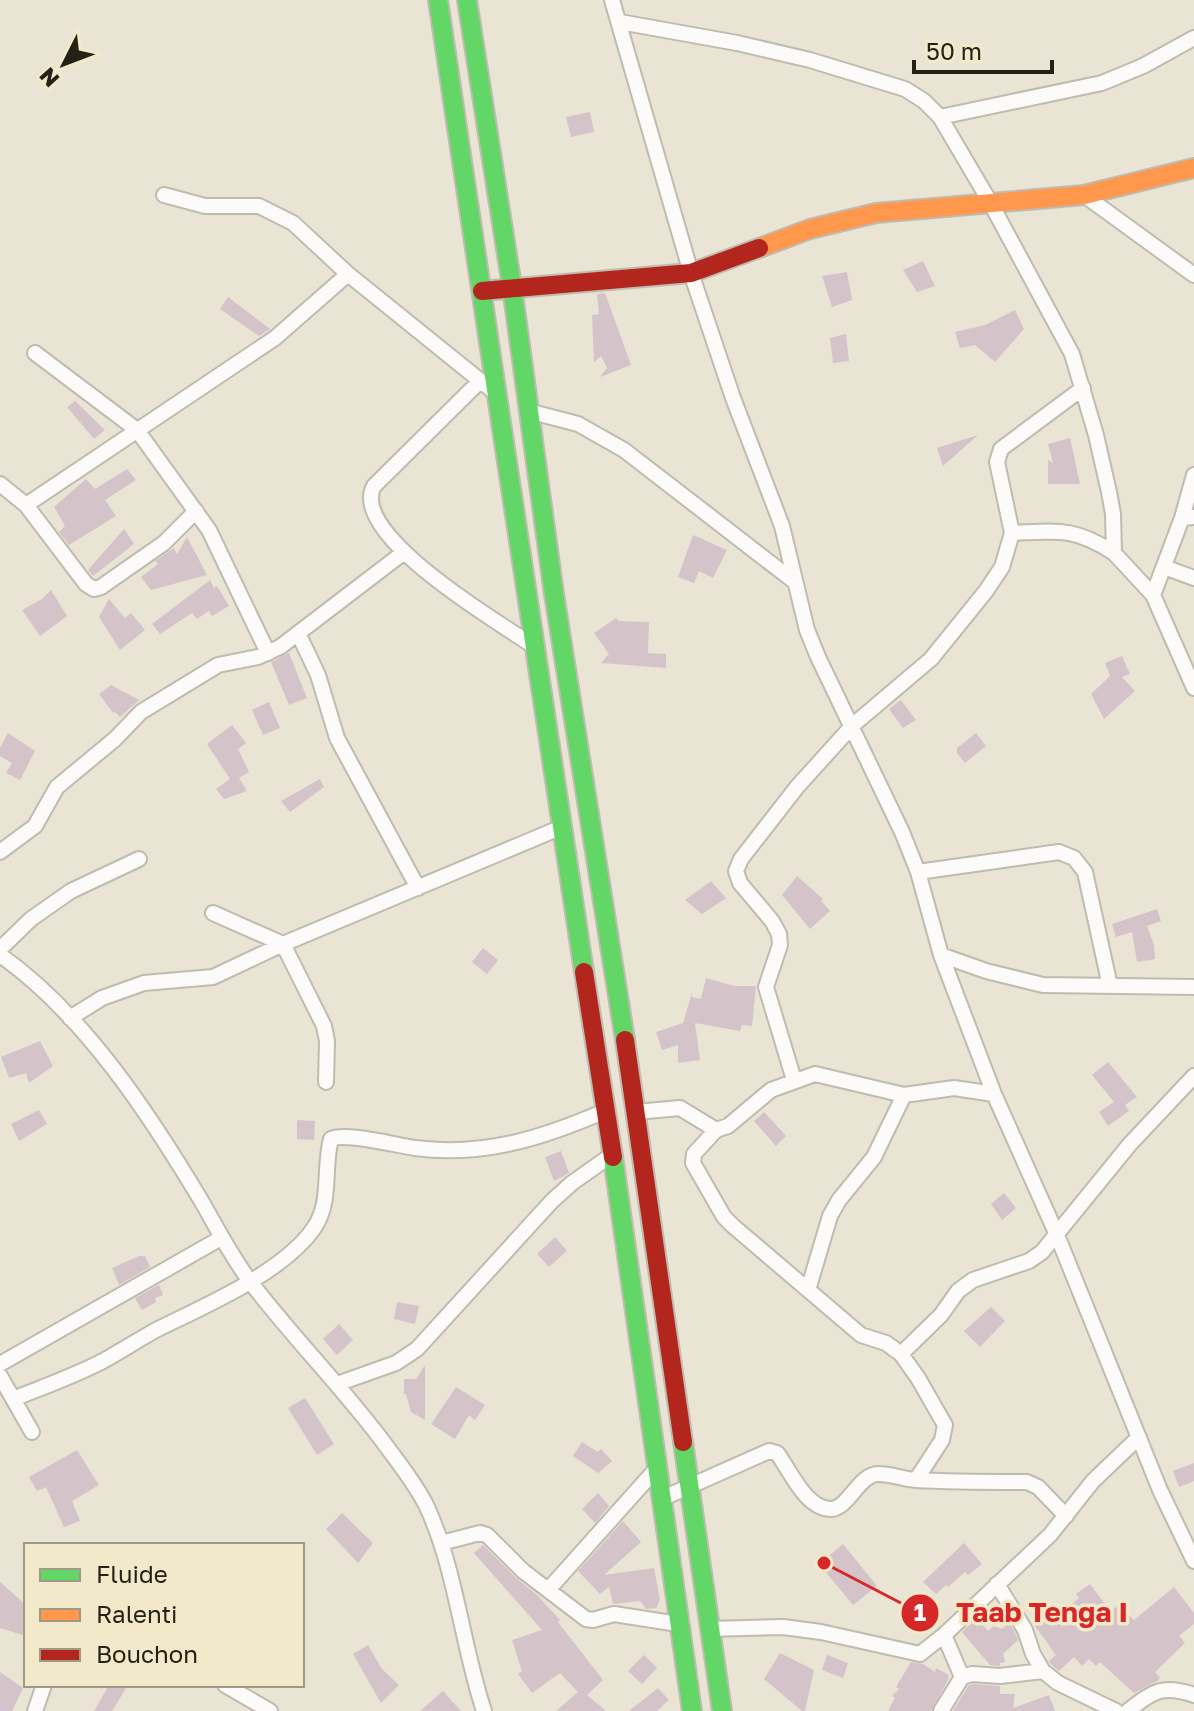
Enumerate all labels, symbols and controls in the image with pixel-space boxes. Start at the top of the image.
north arrow [24,24,104,104]
scale bar [914,24,1052,74]
text: 50 m [926,36,982,65]
text: N [33,62,64,93]
legend [24,1543,304,1687]
text: Fluide [96,1559,168,1588]
callout: Taab Tenga I [900,1587,1144,1639]
text: Taab Tenga I [956,1595,1128,1628]
text: 1 [914,1597,926,1626]
text: Ralenti [96,1599,178,1628]
text: Bouchon [96,1639,198,1668]

